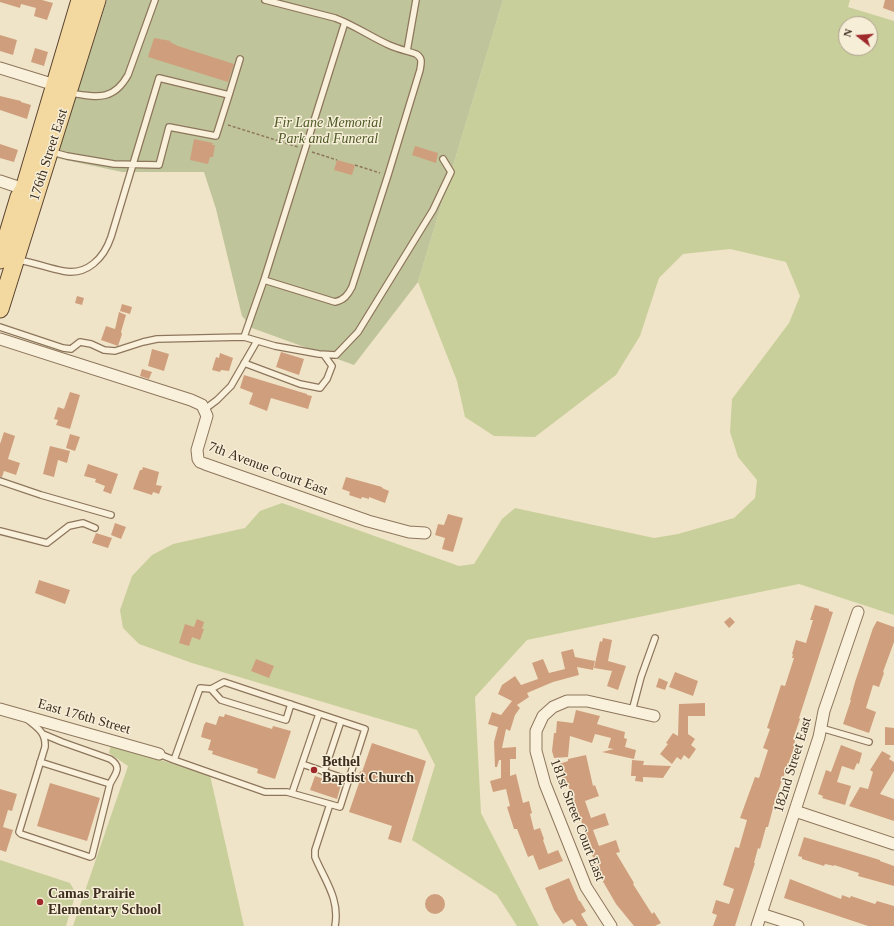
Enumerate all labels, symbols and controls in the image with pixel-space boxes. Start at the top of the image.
north arrow [838,16,878,56]
text: N [841,27,854,38]
street label: 176th Street East [26,107,72,203]
park label: Fir Lane Memorial Park and Funeral [274,115,382,148]
street label: 7th Avenue Court East [206,438,330,500]
street label: East 176th Street [36,696,132,738]
street label: 182nd Street East [771,715,815,815]
place label: Bethel Baptist Church [322,754,414,786]
street label: 181st Street Court East [546,757,608,883]
marker: Bethel Baptist Church [309,765,319,775]
place label: Camas Prairie Elementary School [48,886,161,918]
marker: Camas Prairie Elementary School [35,897,45,907]

